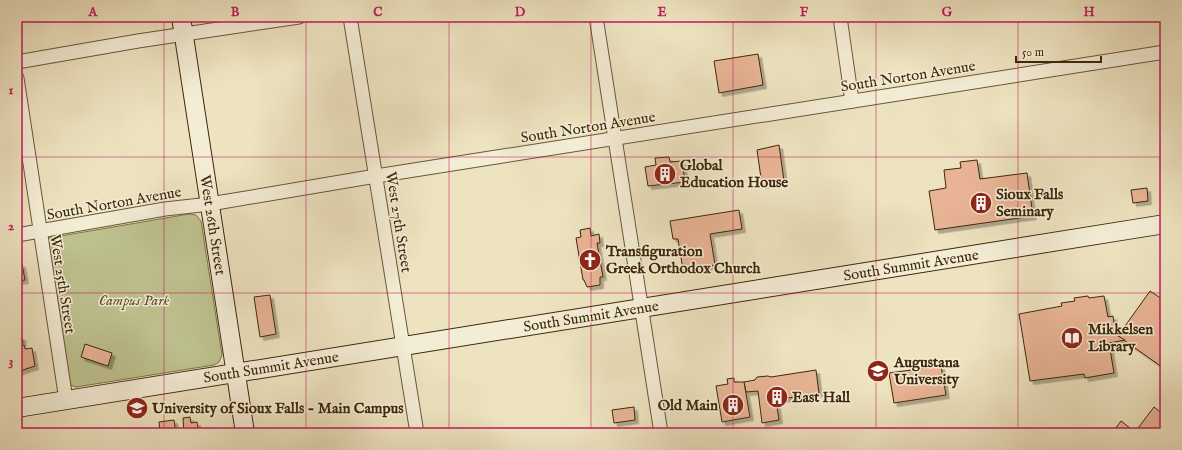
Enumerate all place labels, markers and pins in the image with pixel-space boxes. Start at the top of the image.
place label: Global Education House [680,156,788,192]
building icon: Global Education House [652,161,678,187]
place label: Sioux Falls Seminary [996,185,1064,221]
building icon: Sioux Falls Seminary [968,190,994,216]
place label: Transfiguration Greek Orthodox Church [605,242,761,278]
church icon: Transfiguration Greek Orthodox Church [577,247,603,273]
place label: Mikkelsen Library [1088,320,1153,356]
library icon: Mikkelsen Library [1059,325,1085,351]
place label: Augustana University [893,353,960,389]
school or university icon: Augustana University [865,358,891,384]
building icon: East Hall [764,384,790,410]
place label: East Hall [792,388,851,407]
building icon: Old Main [720,392,746,418]
school or university icon: University of Sioux Falls - Main Campus [124,395,150,421]
place label: Old Main [658,396,718,415]
place label: University of Sioux Falls - Main Campus [151,399,404,418]

